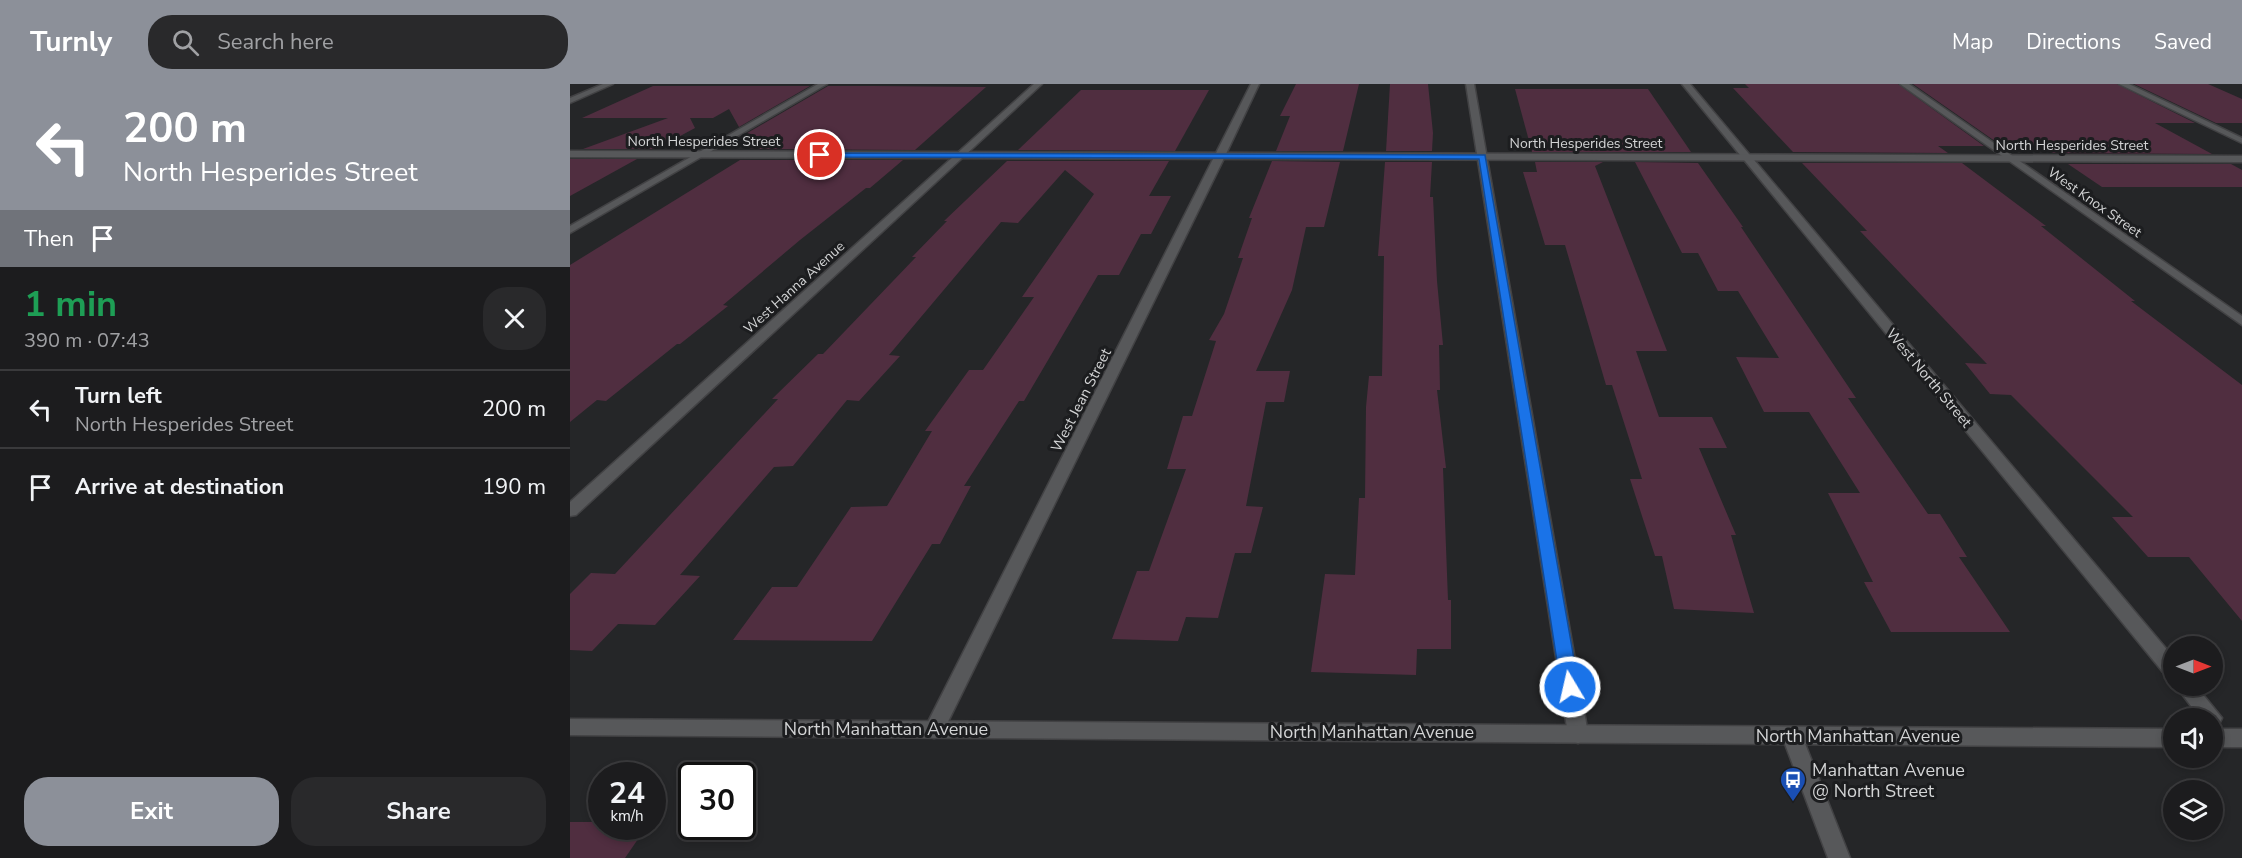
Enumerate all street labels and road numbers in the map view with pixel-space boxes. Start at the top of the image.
street label: North Hesperides Street [628,132,781,151]
street label: North Hesperides Street [1510,134,1663,153]
street label: North Hesperides Street [1996,136,2149,155]
street label: West Knox Street [2044,163,2146,242]
street label: West Hanna Avenue [740,237,849,338]
street label: West North Street [1882,324,1977,432]
street label: West Jean Street [1046,344,1116,455]
street label: North Manhattan Avenue [784,717,988,741]
street label: North Manhattan Avenue [1270,720,1474,744]
street label: North Manhattan Avenue [1756,724,1960,748]

